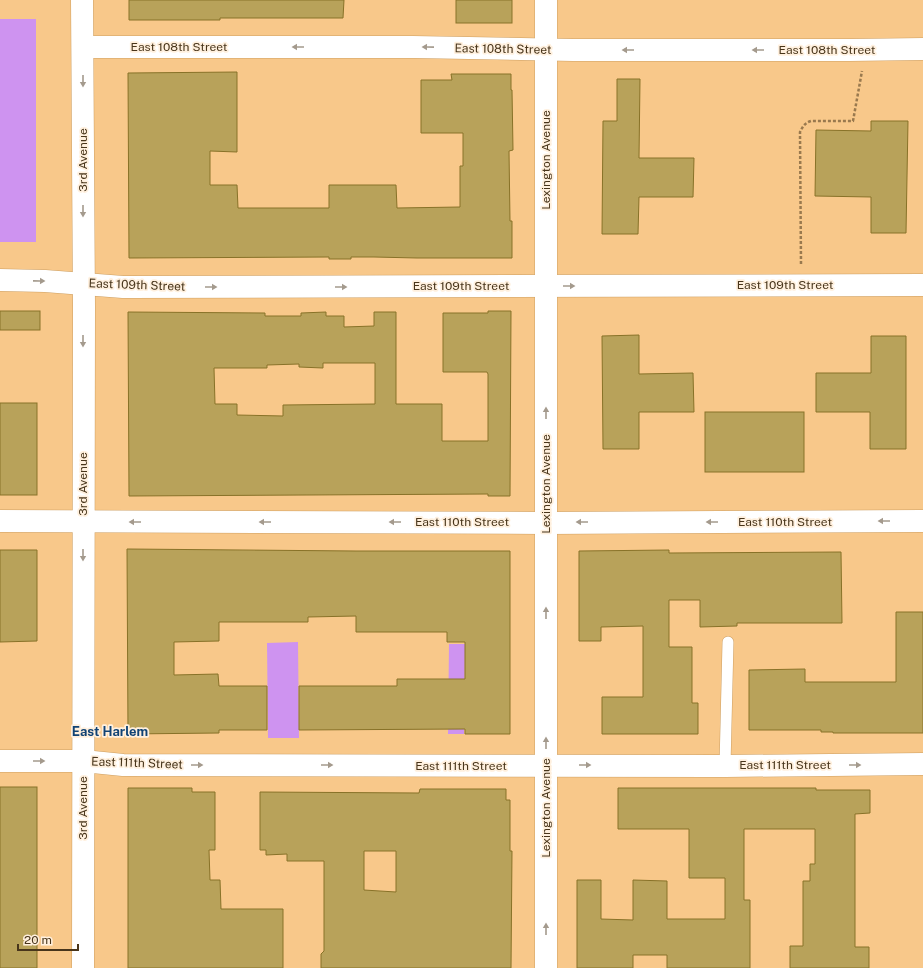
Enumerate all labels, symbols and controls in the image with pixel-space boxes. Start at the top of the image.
street label: East 108th Street [131,40,228,54]
street label: East 108th Street [454,41,552,57]
street label: East 108th Street [779,43,876,57]
one-way arrow [291,44,304,50]
one-way arrow [422,44,434,51]
one-way arrow [621,47,634,53]
one-way arrow [751,47,764,53]
one-way arrow [80,75,86,88]
street label: Lexington Avenue [539,110,553,210]
street label: 3rd Avenue [76,128,90,192]
one-way arrow [80,205,86,218]
street label: East 109th Street [88,276,186,294]
one-way arrow [33,278,46,284]
street label: East 109th Street [737,278,834,292]
street label: East 109th Street [413,279,510,293]
one-way arrow [563,283,576,289]
one-way arrow [205,284,218,290]
one-way arrow [335,284,348,290]
one-way arrow [80,335,86,348]
one-way arrow [543,406,549,419]
street label: Lexington Avenue [539,434,553,534]
street label: 3rd Avenue [76,452,90,516]
street label: East 110th Street [415,515,509,529]
street label: East 110th Street [738,515,832,529]
one-way arrow [877,518,890,524]
one-way arrow [128,519,141,525]
one-way arrow [258,519,271,525]
one-way arrow [388,519,401,525]
one-way arrow [575,519,588,525]
one-way arrow [705,519,718,525]
one-way arrow [80,549,86,562]
one-way arrow [543,606,549,619]
district label: East Harlem [72,724,148,739]
one-way arrow [543,736,549,749]
street label: East 111th Street [91,754,183,772]
one-way arrow [33,758,46,764]
street label: Lexington Avenue [539,758,553,858]
street label: East 111th Street [739,758,831,772]
street label: East 111th Street [415,759,507,773]
one-way arrow [191,762,204,768]
one-way arrow [321,762,334,768]
one-way arrow [579,762,592,768]
one-way arrow [849,762,862,768]
street label: 3rd Avenue [76,776,90,840]
one-way arrow [543,922,549,935]
scale bar [18,926,78,952]
text: 20 m [24,933,52,947]

